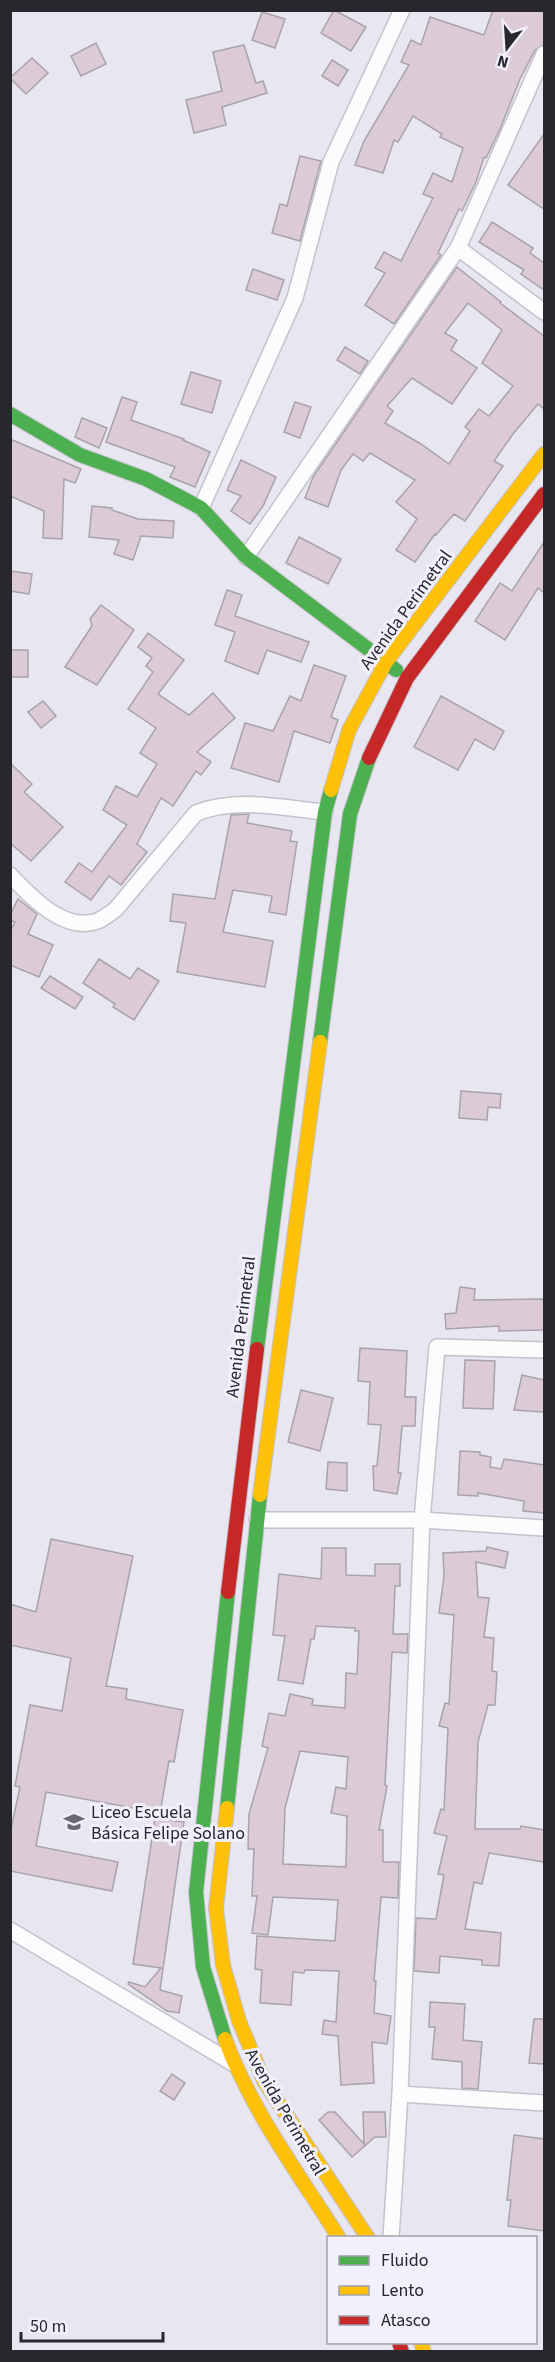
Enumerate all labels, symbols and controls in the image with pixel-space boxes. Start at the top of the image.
north arrow [477,18,537,78]
text: N [495,49,511,73]
street label: Avenida Perimetral [354,545,458,675]
street label: Avenida Perimetral [220,1255,262,1399]
place label: Liceo Escuela Básica Felipe Solano [91,1800,245,1846]
school or university icon: Liceo Escuela Básica Felipe Solano [62,1810,86,1834]
street label: Avenida Perimetral [239,2044,331,2180]
legend [327,2236,537,2344]
text: Fluido [381,2248,428,2273]
text: Lento [381,2278,424,2303]
scale bar [21,2305,164,2343]
text: Atasco [381,2308,430,2333]
text: 50 m [30,2314,66,2339]

